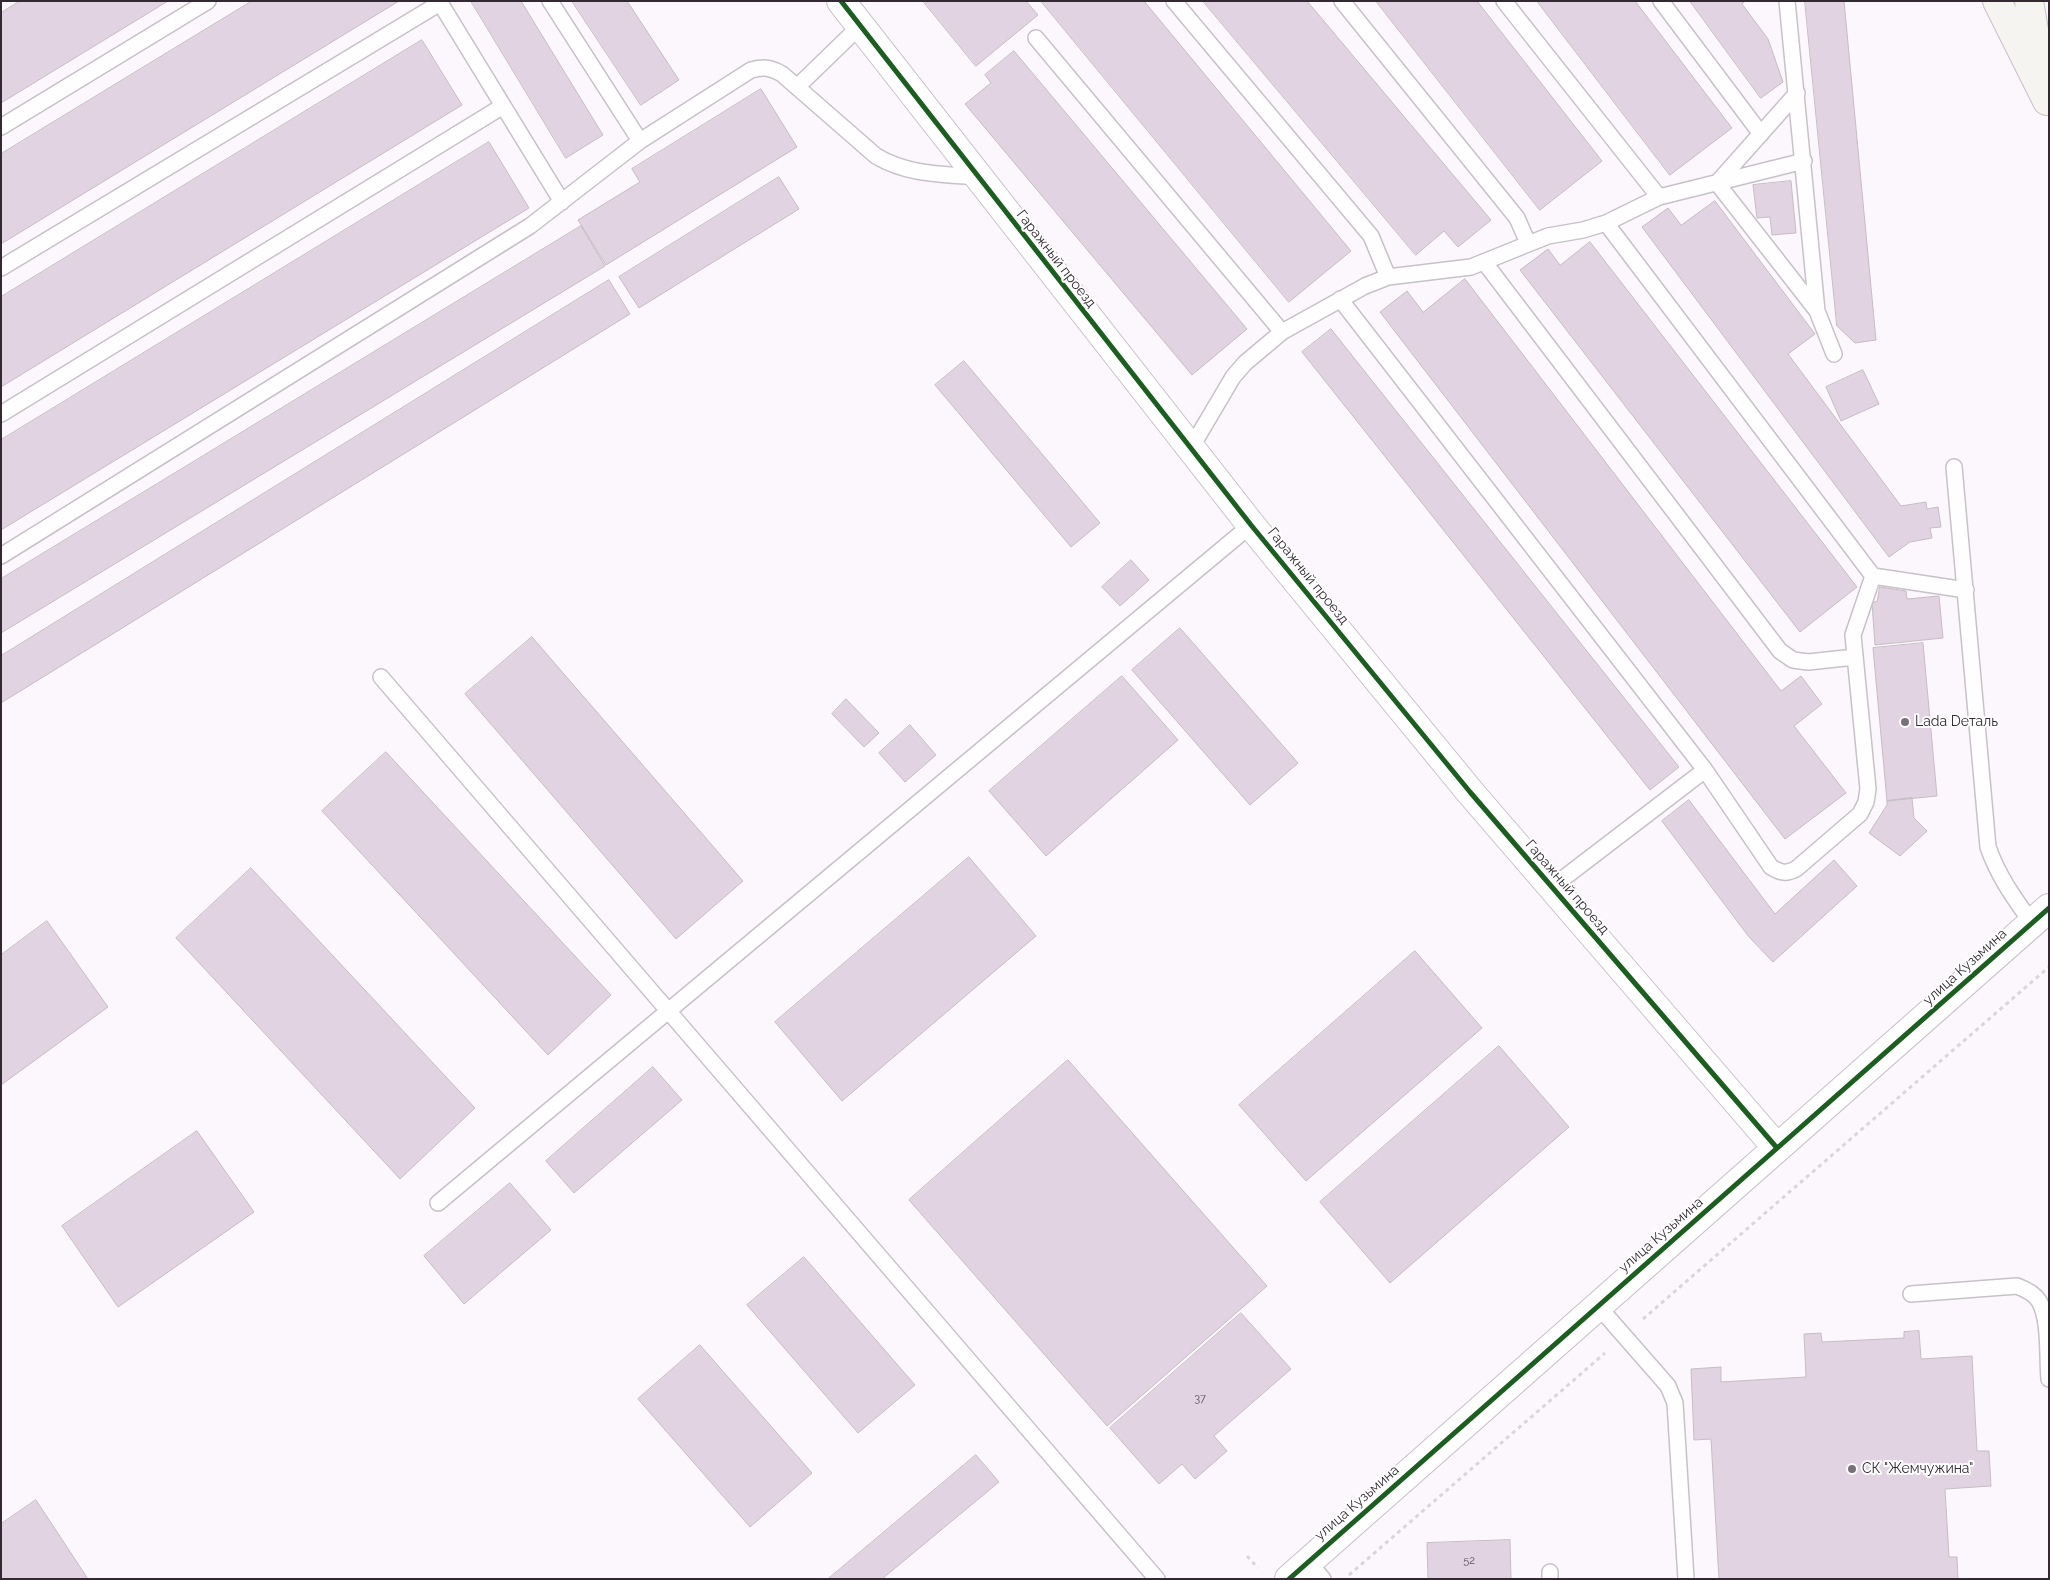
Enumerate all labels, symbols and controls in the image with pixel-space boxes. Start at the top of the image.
street label: Гаражный проезд [1013,207,1099,311]
street label: Гаражный проезд [1264,524,1352,628]
place label: Lada Dеталь [1915,714,1998,730]
marker: Lada Dеталь [1899,716,1911,728]
street label: Гаражный проезд [1522,836,1612,938]
street label: улица Кузьмина [1920,925,2010,1009]
street label: улица Кузьмина [1615,1194,1707,1276]
house number: 37 [1194,1392,1206,1406]
place label: СК "Жемчужина" [1862,1461,1973,1477]
street label: улица Кузьмина [1311,1462,1403,1544]
marker: СК "Жемчужина" [1846,1463,1858,1475]
house number: 52 [1463,1554,1475,1568]

